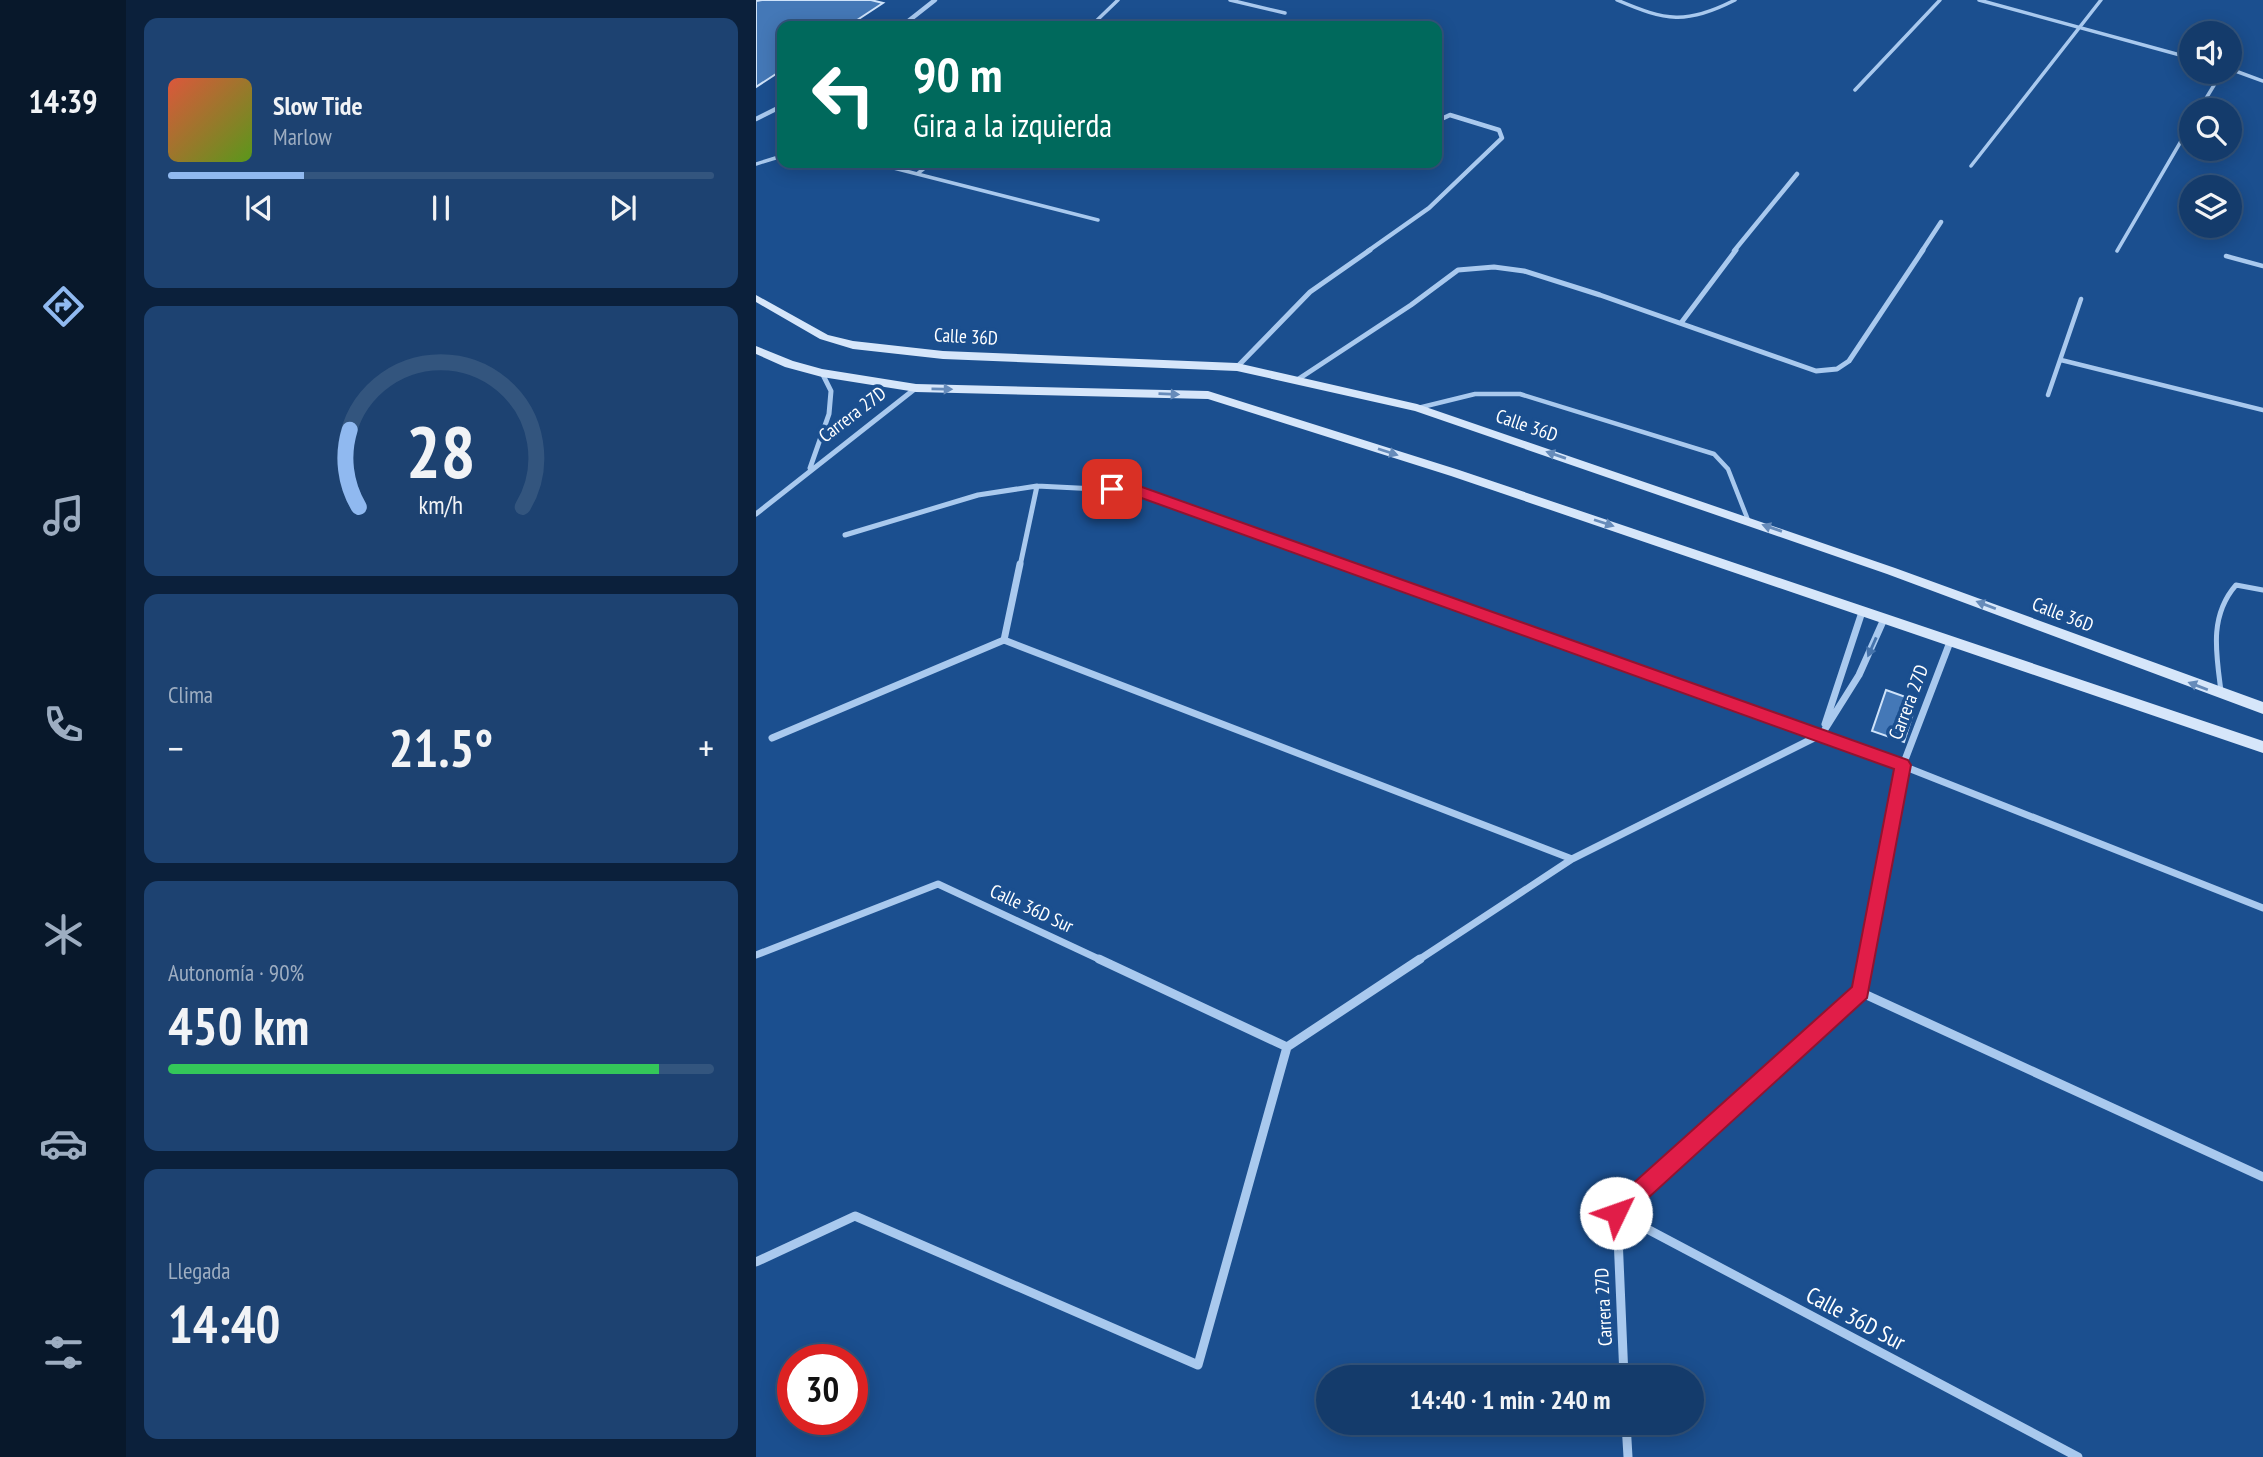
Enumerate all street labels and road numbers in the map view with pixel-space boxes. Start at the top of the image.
street label: Calle 36D [933,322,999,350]
street label: Carrera 27D [814,381,890,447]
street label: Calle 36D [1493,403,1561,447]
street label: Calle 36D [2029,591,2097,637]
street label: Carrera 27D [1883,661,1933,743]
street label: Calle 36D Sur [986,878,1078,938]
street label: Carrera 27D [1589,1267,1617,1347]
street label: Calle 36D Sur [1801,1280,1911,1357]

